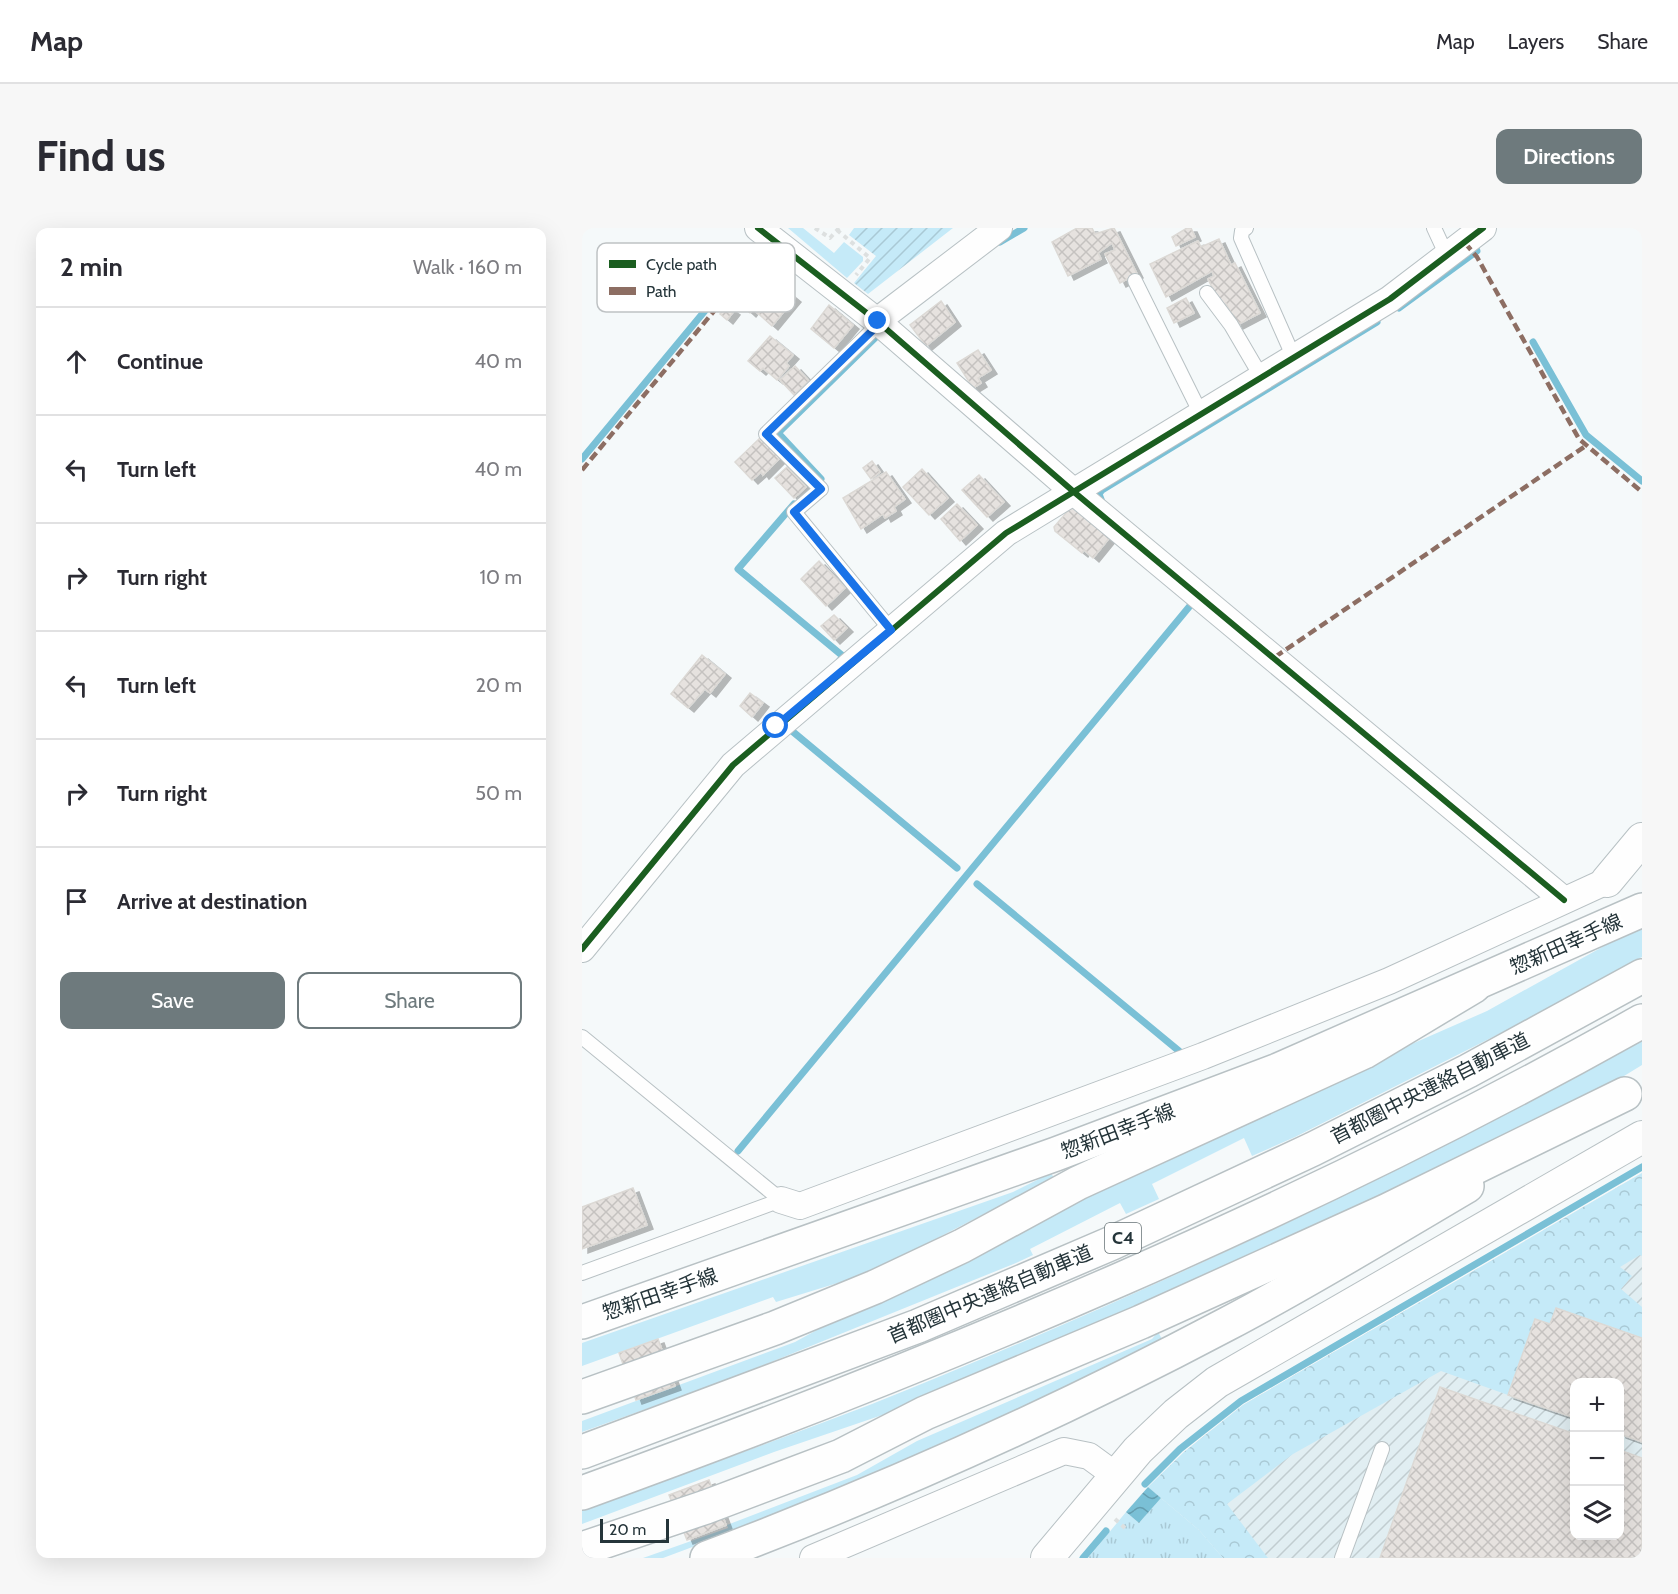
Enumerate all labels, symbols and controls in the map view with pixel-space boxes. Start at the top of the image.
text: Map [30,24,83,58]
text: Map [1436,29,1475,54]
text: Layers [1508,29,1564,54]
text: Share [1597,29,1648,54]
button: Directions [1496,129,1642,184]
text: Find us [36,130,165,182]
legend [597,243,795,312]
text: 2 min [60,251,123,283]
text: Walk · 160 m [413,255,522,279]
text: Cycle path [646,255,717,274]
text: Path [646,282,677,301]
route end [864,307,890,333]
icon: ahead [60,345,93,378]
text: Continue [117,348,203,375]
text: 40 m [474,349,522,373]
icon: left [60,453,93,486]
text: Turn left [117,456,196,483]
text: 40 m [474,457,522,481]
icon: right [60,561,93,594]
text: Turn right [117,564,207,591]
text: 10 m [479,565,522,589]
icon: left [60,669,93,702]
text: Turn left [117,672,196,699]
text: 20 m [476,673,522,697]
route start [762,712,788,738]
icon: right [60,777,93,810]
text: Turn right [117,780,207,807]
text: 50 m [475,781,522,805]
icon: arrive [60,885,93,918]
text: Arrive at destination [117,888,307,915]
street label: 惣新田幸手線 [1506,909,1626,979]
button: Save [60,972,285,1029]
button: Share [297,972,522,1029]
street label: 首都圏中央連絡自動車道 [1327,1027,1533,1149]
street label: 惣新田幸手線 [1058,1098,1178,1164]
road number: C4 [1105,1223,1141,1253]
street label: 首都圏中央連絡自動車道 [884,1240,1096,1348]
street label: 惣新田幸手線 [599,1263,721,1325]
map controls [1570,1378,1624,1540]
button: + [1570,1378,1624,1432]
button: − [1570,1432,1624,1486]
button: layers [1570,1486,1624,1540]
scale bar [600,1516,669,1544]
text: 20 m [609,1520,646,1539]

